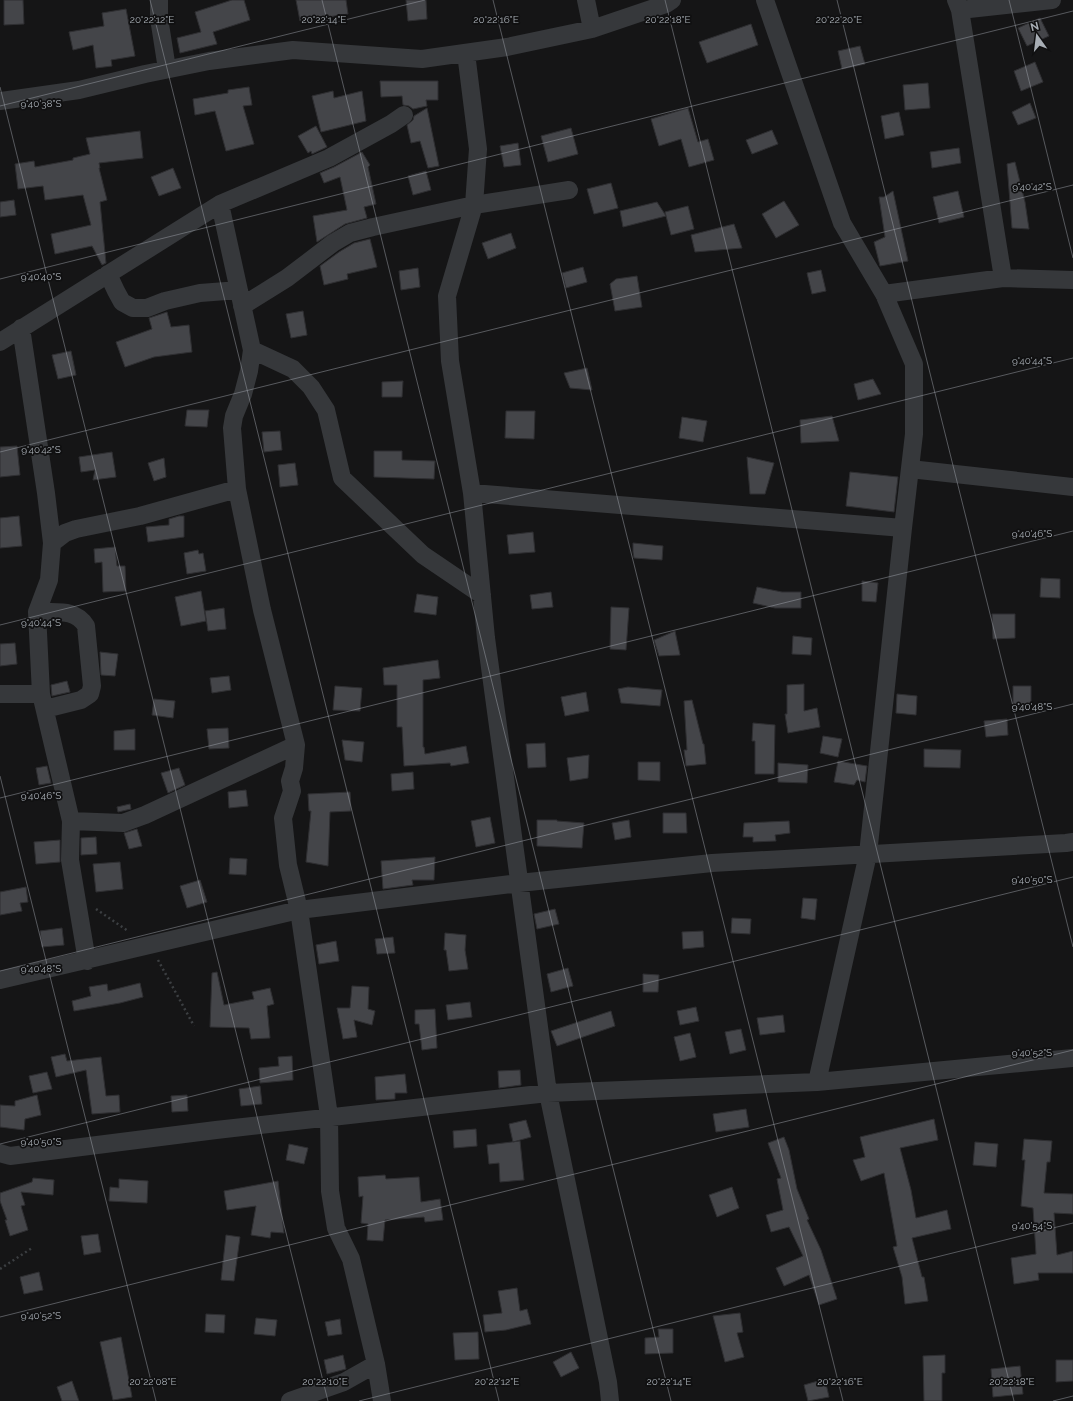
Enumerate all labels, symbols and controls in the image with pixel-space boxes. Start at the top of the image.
text: 20°22'12"E [130,14,174,25]
text: 20°22'14"E [302,14,346,25]
text: 20°22'16"E [473,14,519,25]
text: 20°22'18"E [645,14,691,25]
text: 20°22'20"E [816,14,862,25]
north arrow [1017,16,1057,56]
text: N [1029,19,1040,34]
text: 9°40'38"S [20,98,62,109]
text: 9°40'42"S [1012,181,1052,192]
text: 9°40'40"S [21,271,61,282]
text: 9°40'44"S [1012,355,1052,366]
text: 9°40'42"S [21,444,61,455]
text: 9°40'46"S [1012,528,1052,539]
text: 9°40'44"S [21,617,61,628]
text: 9°40'48"S [1012,701,1052,712]
text: 9°40'46"S [21,790,61,801]
text: 9°40'50"S [1011,874,1053,885]
text: 9°40'48"S [21,963,61,974]
text: 9°40'52"S [1012,1047,1052,1058]
text: 9°40'50"S [20,1136,62,1147]
text: 9°40'54"S [1012,1220,1052,1231]
text: 9°40'52"S [21,1310,61,1321]
text: 20°22'08"E [129,1376,177,1387]
text: 20°22'10"E [302,1376,348,1387]
text: 20°22'12"E [475,1376,519,1387]
text: 20°22'14"E [647,1376,691,1387]
text: 20°22'16"E [817,1376,863,1387]
text: 20°22'18"E [989,1376,1035,1387]

